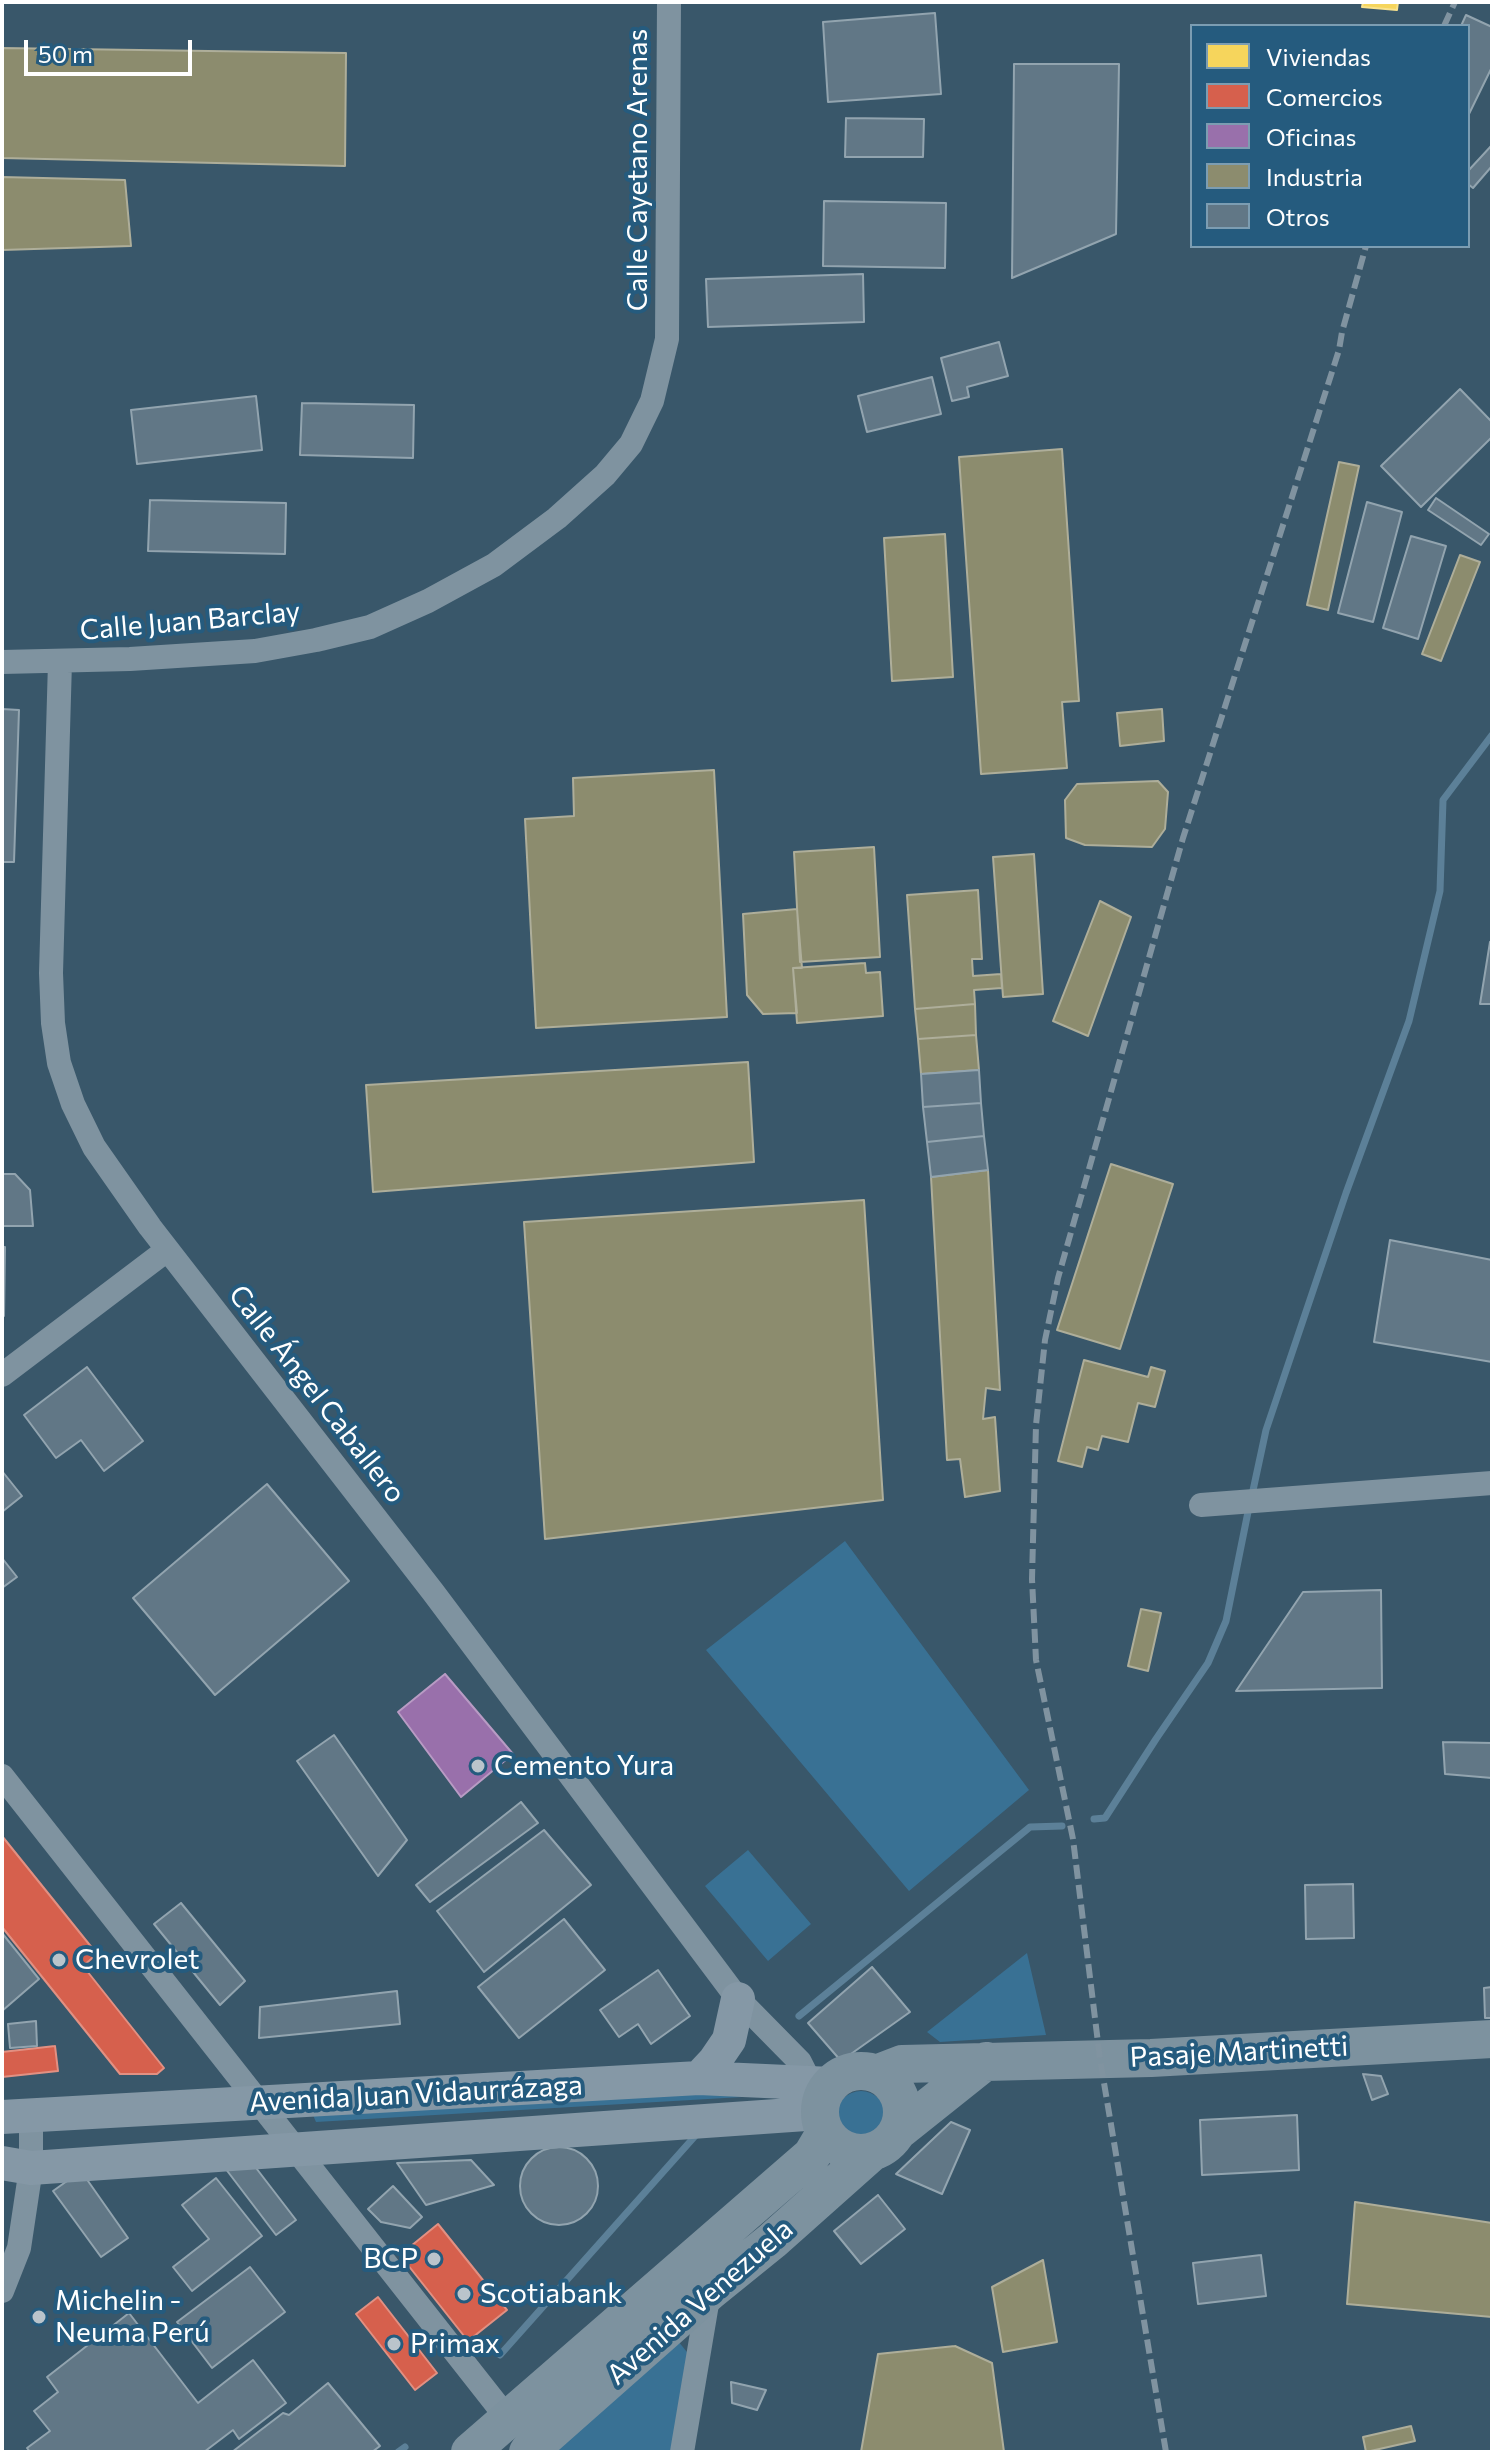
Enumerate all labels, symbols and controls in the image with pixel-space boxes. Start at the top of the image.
scale bar [28,24,196,74]
legend [1190,24,1470,248]
street label: Calle Cayetano Arenas [621,29,655,311]
text: 50 m [38,39,93,68]
text: Viviendas [1266,42,1371,71]
text: Comercios [1266,82,1383,111]
text: Oficinas [1266,122,1357,151]
text: Industria [1266,162,1363,191]
text: Otros [1266,202,1330,231]
street label: Calle Juan Barclay [78,595,302,647]
street label: Calle Ángel Caballero [222,1278,412,1510]
place label: Cemento Yura [494,1749,674,1783]
marker: Cemento Yura [469,1757,487,1775]
place label: Chevrolet [75,1943,200,1977]
marker: Chevrolet [50,1951,68,1969]
street label: Pasaje Martinetti [1129,2030,1349,2074]
street label: Avenida Juan Vidaurrázaga [248,2068,584,2120]
street label: Avenida Venezuela [600,2212,800,2392]
place label: BCP [363,2242,418,2276]
marker: BCP [425,2250,443,2268]
place label: Scotiabank [480,2277,623,2311]
place label: Michelin - Neuma Perú [55,2284,210,2350]
marker: Scotiabank [455,2285,473,2303]
marker: Michelin - Neuma Perú [30,2308,48,2326]
place label: Primax [410,2327,500,2361]
marker: Primax [385,2335,403,2353]

